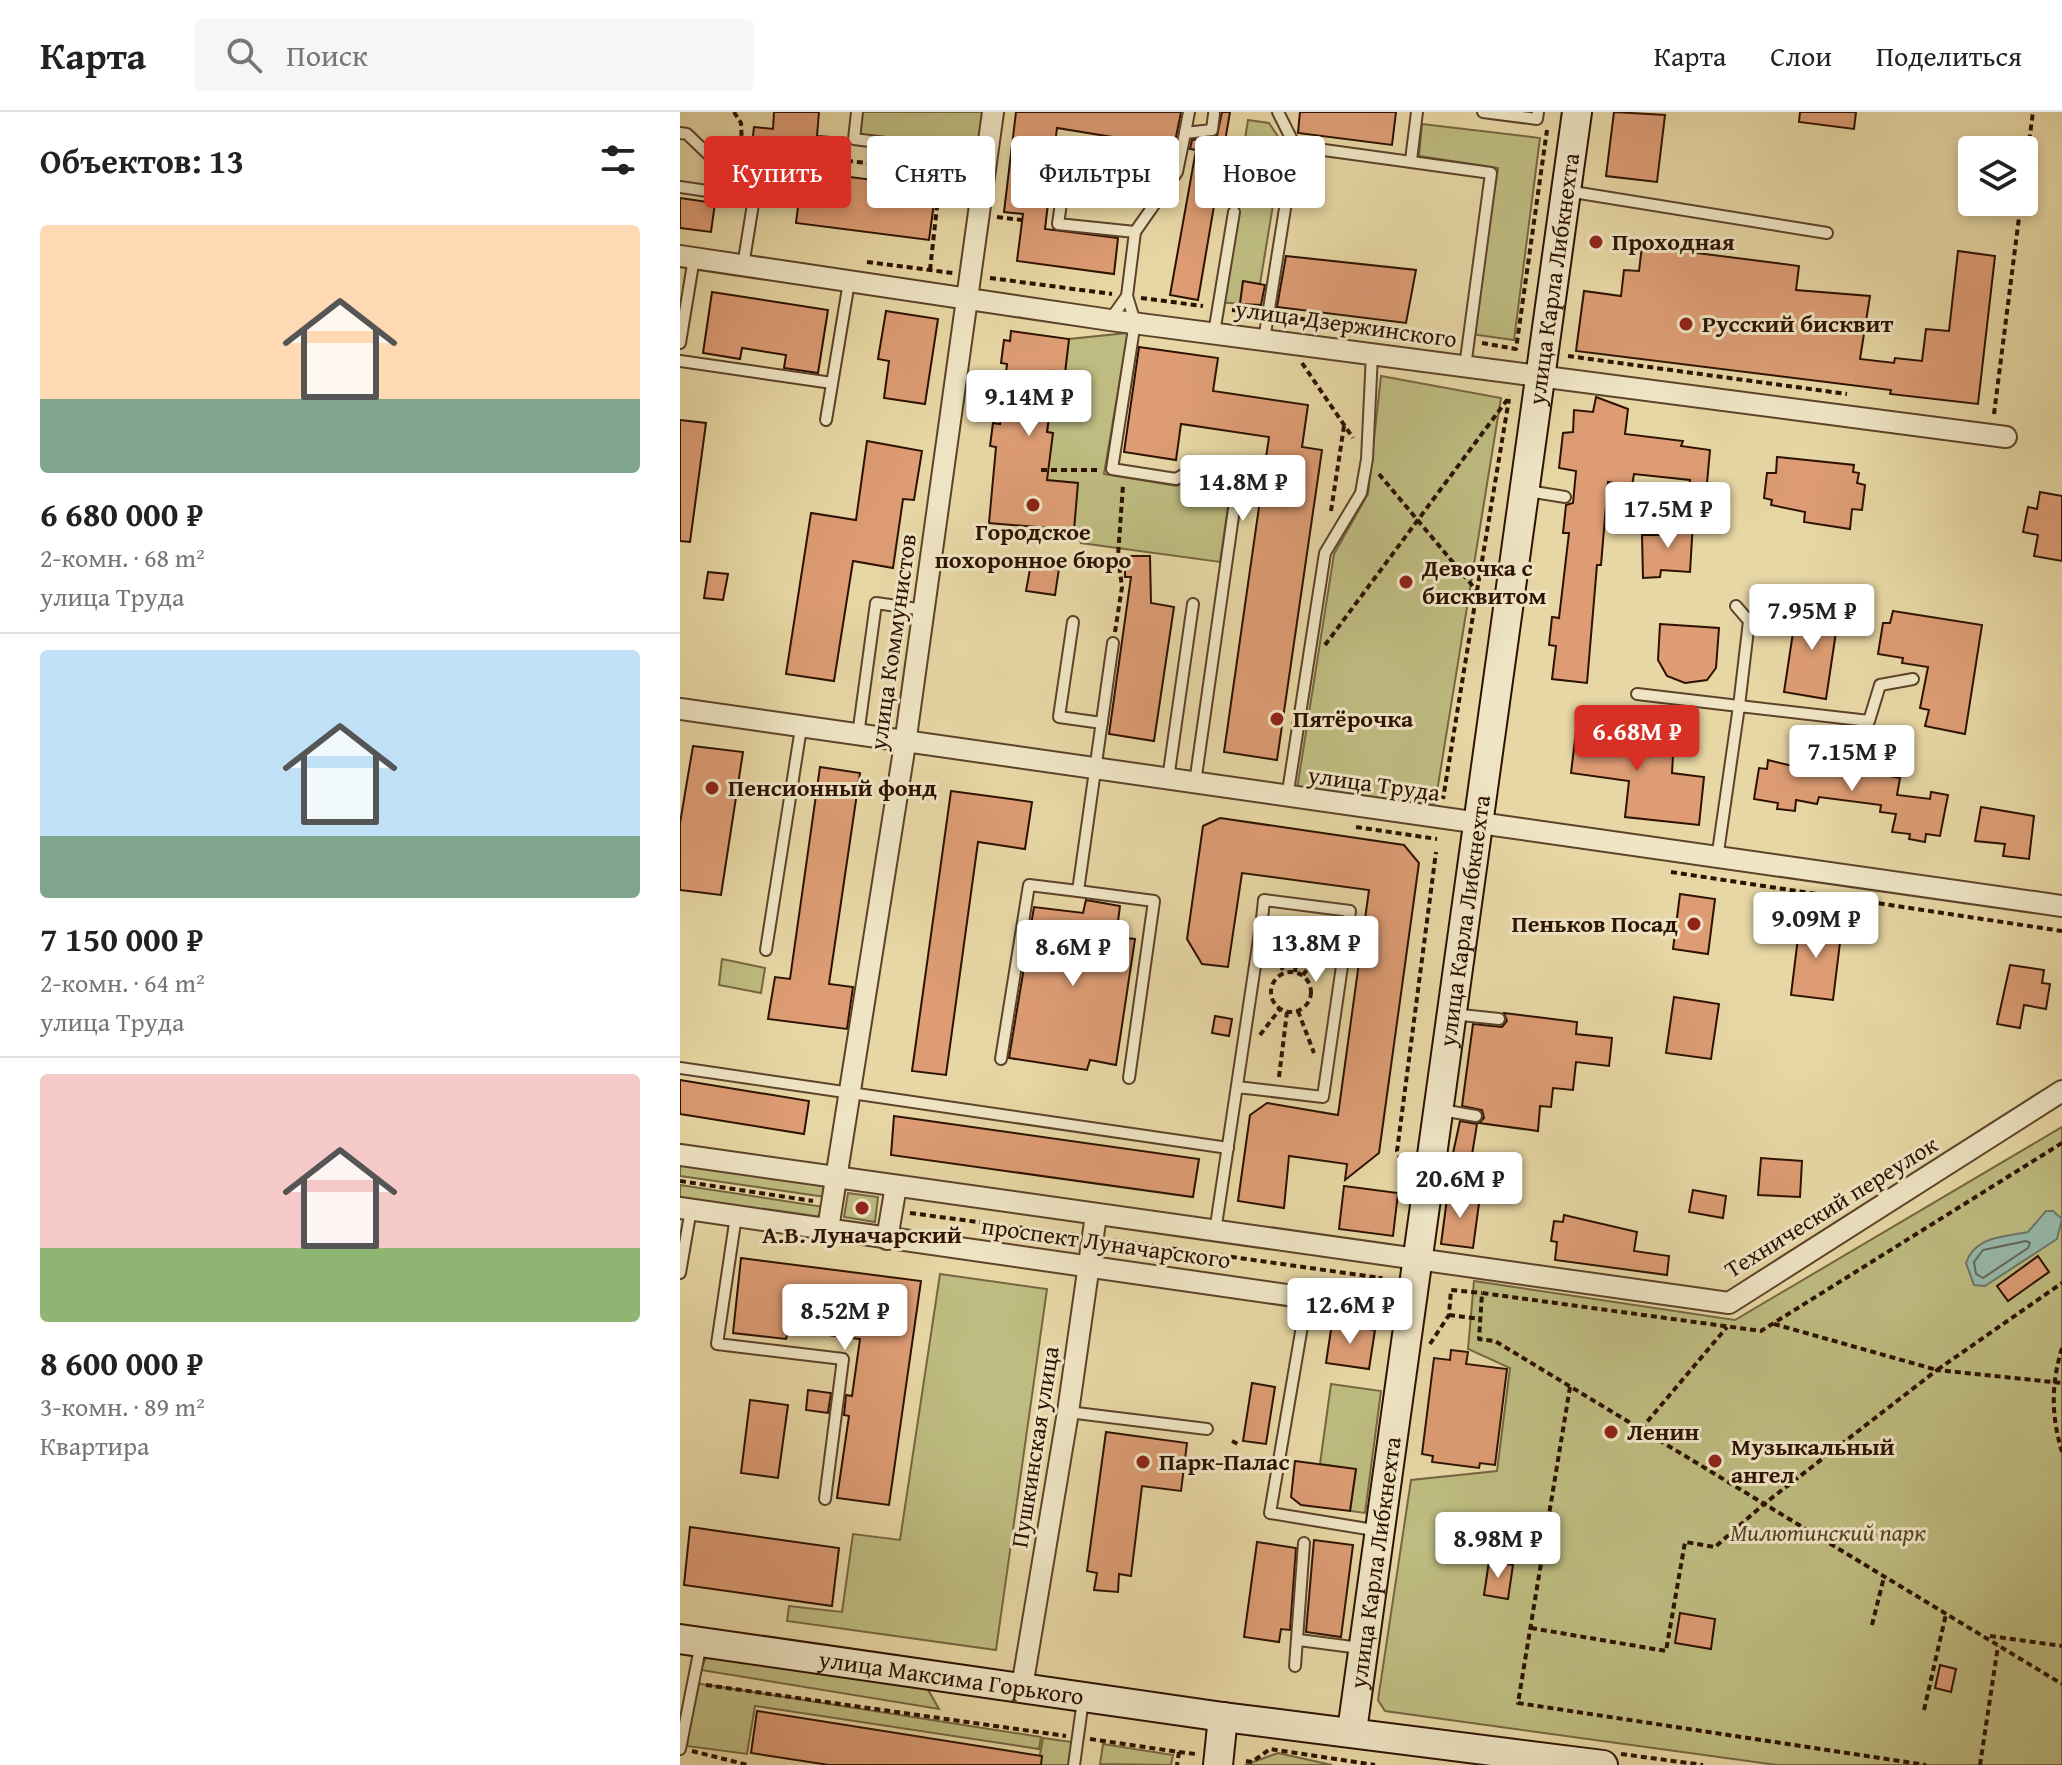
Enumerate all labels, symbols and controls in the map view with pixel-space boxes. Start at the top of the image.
search box [194,19,754,91]
text: Карта [40,27,146,83]
icon: search [222,33,266,77]
text: Поиск [286,33,368,77]
text: Карта [1654,35,1726,76]
text: Слои [1770,35,1832,76]
text: Поделиться [1876,35,2022,76]
text: Объектов: 13 [40,136,244,185]
chip: Купить [704,136,851,208]
chip: Снять [867,136,995,208]
chip: Фильтры [1011,136,1179,208]
chip: Новое [1195,136,1325,208]
map controls [1958,136,2038,216]
button: layers [1958,136,2038,216]
icon: filters [596,138,640,182]
street label: улица Карла Либкнехта [1518,150,1588,408]
place label: Проходная [1612,224,1735,259]
marker: Проходная [1587,233,1605,251]
icon: home [268,277,412,421]
street label: улица Дзержинского [1232,290,1459,356]
place label: Русский бисквит [1702,306,1894,341]
marker: Русский бисквит [1677,315,1695,333]
pin: 9.14M ₽ [955,370,1103,438]
text: 9.14M ₽ [984,376,1074,415]
pin: 14.8M ₽ [1169,455,1317,523]
text: 14.8M ₽ [1198,461,1288,500]
pin: 17.5M ₽ [1594,482,1742,550]
text: 17.5M ₽ [1623,488,1713,527]
text: 6 680 000 ₽ [40,489,203,538]
marker: Городское похоронное бюро [1024,496,1042,514]
place label: Городское похоронное бюро [935,514,1132,577]
street label: улица Коммунистов [860,532,925,753]
text: 2-комн. · 68 m² [40,538,205,577]
place label: Девочка с бисквитом [1421,550,1546,613]
marker: Девочка с бисквитом [1397,573,1415,591]
text: улица Труда [40,577,184,616]
pin: 7.95M ₽ [1738,584,1886,652]
text: 7.95M ₽ [1767,590,1857,629]
place label: Пятёрочка [1293,701,1414,736]
icon: home [268,702,412,846]
pin: 6.68M ₽ [1563,705,1711,773]
marker: Пятёрочка [1268,710,1286,728]
text: 6.68M ₽ [1592,711,1682,750]
pin: 7.15M ₽ [1778,725,1926,793]
text: 7.15M ₽ [1807,731,1897,770]
street label: улица Труда [1305,757,1443,810]
place label: Пенсионный фонд [728,770,937,805]
marker: Пенсионный фонд [703,779,721,797]
street label: улица Карла Либкнехта [1429,792,1499,1050]
pin: 9.09M ₽ [1742,892,1890,960]
text: 9.09M ₽ [1771,898,1861,937]
place label: Пеньков Посад [1512,906,1678,941]
text: 7 150 000 ₽ [40,914,203,963]
marker: Пеньков Посад [1685,915,1703,933]
pin: 13.8M ₽ [1242,916,1390,984]
pin: 8.6M ₽ [1008,920,1138,988]
text: 13.8M ₽ [1271,922,1361,961]
text: 8.6M ₽ [1035,926,1111,965]
text: 2-комн. · 64 m² [40,963,205,1002]
text: улица Труда [40,1002,184,1041]
icon: home [268,1126,412,1270]
street label: Технический переулок [1717,1126,1944,1286]
pin: 20.6M ₽ [1386,1152,1534,1220]
text: 20.6M ₽ [1415,1158,1505,1197]
marker: А.В. Луначарский [853,1199,871,1217]
street label: проспект Луначарского [979,1208,1233,1277]
place label: А.В. Луначарский [762,1217,962,1252]
pin: 12.6M ₽ [1276,1278,1424,1346]
pin: 8.52M ₽ [771,1284,919,1352]
text: 12.6M ₽ [1305,1284,1395,1323]
text: 8.52M ₽ [800,1290,890,1329]
text: 8 600 000 ₽ [40,1338,203,1387]
street label: Пушкинская улица [1001,1343,1068,1550]
text: 3-комн. · 89 m² [40,1387,205,1426]
place label: Ленин [1627,1414,1700,1449]
marker: Ленин [1602,1423,1620,1441]
text: Квартира [40,1426,149,1465]
place label: Музыкальный ангел [1731,1429,1895,1492]
street label: улица Карла Либкнехта [1340,1434,1410,1692]
place label: Парк-Палас [1159,1444,1290,1479]
marker: Музыкальный ангел [1706,1452,1724,1470]
marker: Парк-Палас [1134,1453,1152,1471]
pin: 8.98M ₽ [1424,1512,1572,1580]
park label: Милютинский парк [1730,1515,1926,1550]
text: 8.98M ₽ [1453,1518,1543,1557]
street label: улица Максима Горького [816,1641,1086,1714]

